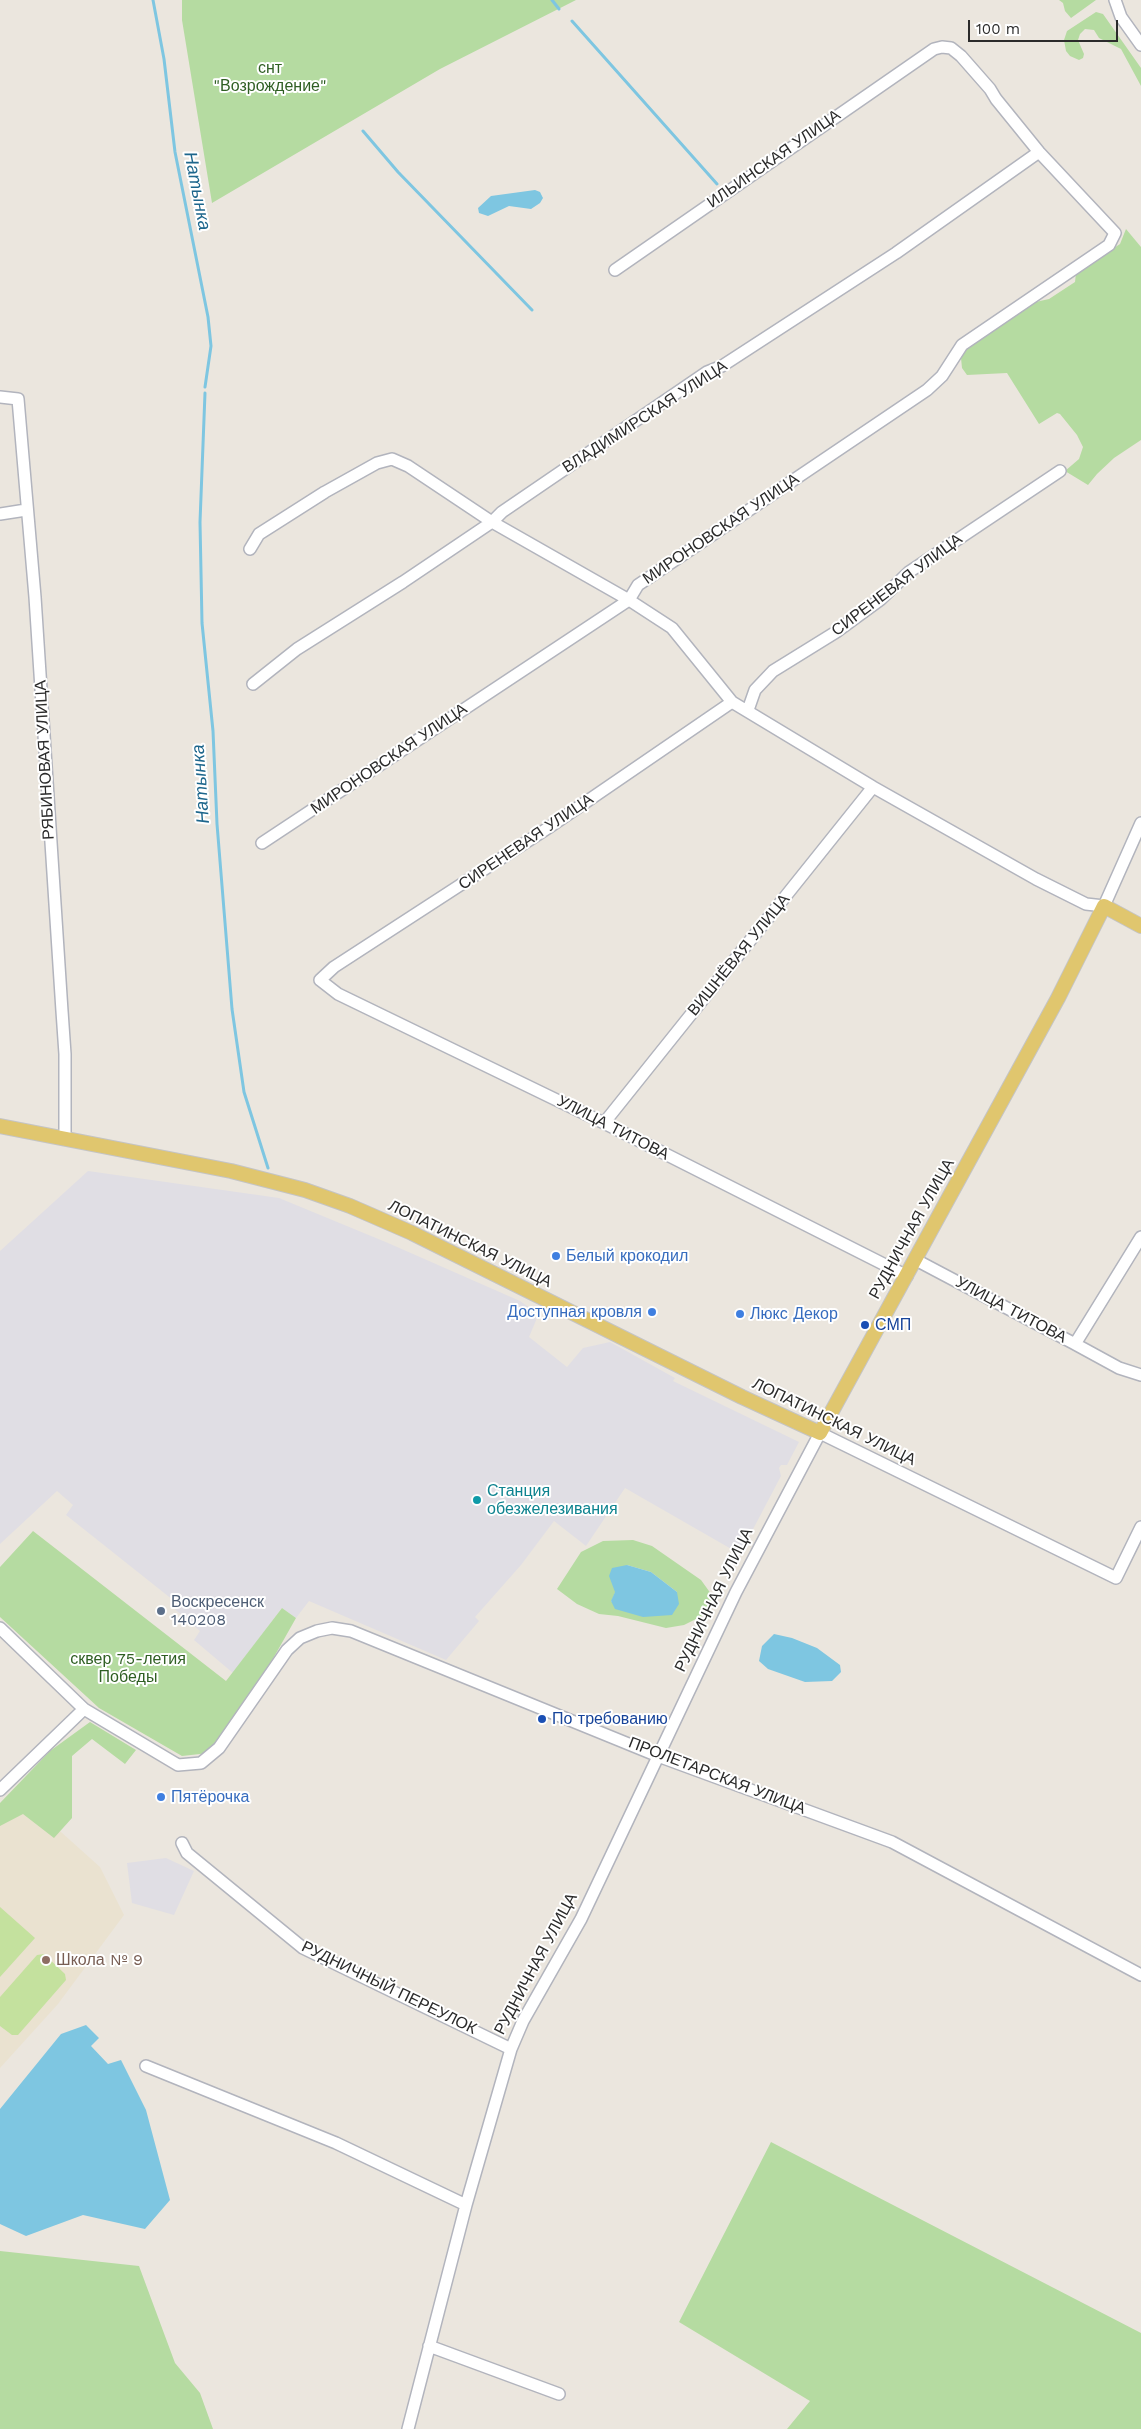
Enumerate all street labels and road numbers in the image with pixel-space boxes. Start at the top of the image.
street label: ИЛЬИНСКАЯ УЛИЦА [704,106,844,212]
street label: ВЛАДИМИРСКАЯ УЛИЦА [559,357,731,477]
street label: МИРОНОВСКАЯ УЛИЦА [639,469,803,589]
street label: СИРЕНЕВАЯ УЛИЦА [828,530,966,640]
street label: РЯБИНОВАЯ УЛИЦА [31,680,59,840]
street label: МИРОНОВСКАЯ УЛИЦА [307,699,471,819]
street label: СИРЕНЕВАЯ УЛИЦА [455,790,597,894]
street label: ВИШНЁВАЯ УЛИЦА [684,890,794,1020]
street label: УЛИЦА ТИТОВА [554,1091,672,1165]
street label: РУДНИЧНАЯ УЛИЦА [865,1155,959,1303]
street label: ЛОПАТИНСКАЯ УЛИЦА [385,1196,555,1292]
street label: УЛИЦА ТИТОВА [952,1273,1070,1347]
street label: ЛОПАТИНСКАЯ УЛИЦА [749,1374,919,1470]
street label: РУДНИЧНАЯ УЛИЦА [671,1525,757,1675]
street label: ПРОЛЕТАРСКАЯ УЛИЦА [626,1733,808,1819]
street label: РУДНИЧНАЯ УЛИЦА [491,1890,581,2038]
street label: РУДНИЧНЫЙ ПЕРЕУЛОК [298,1937,480,2039]

